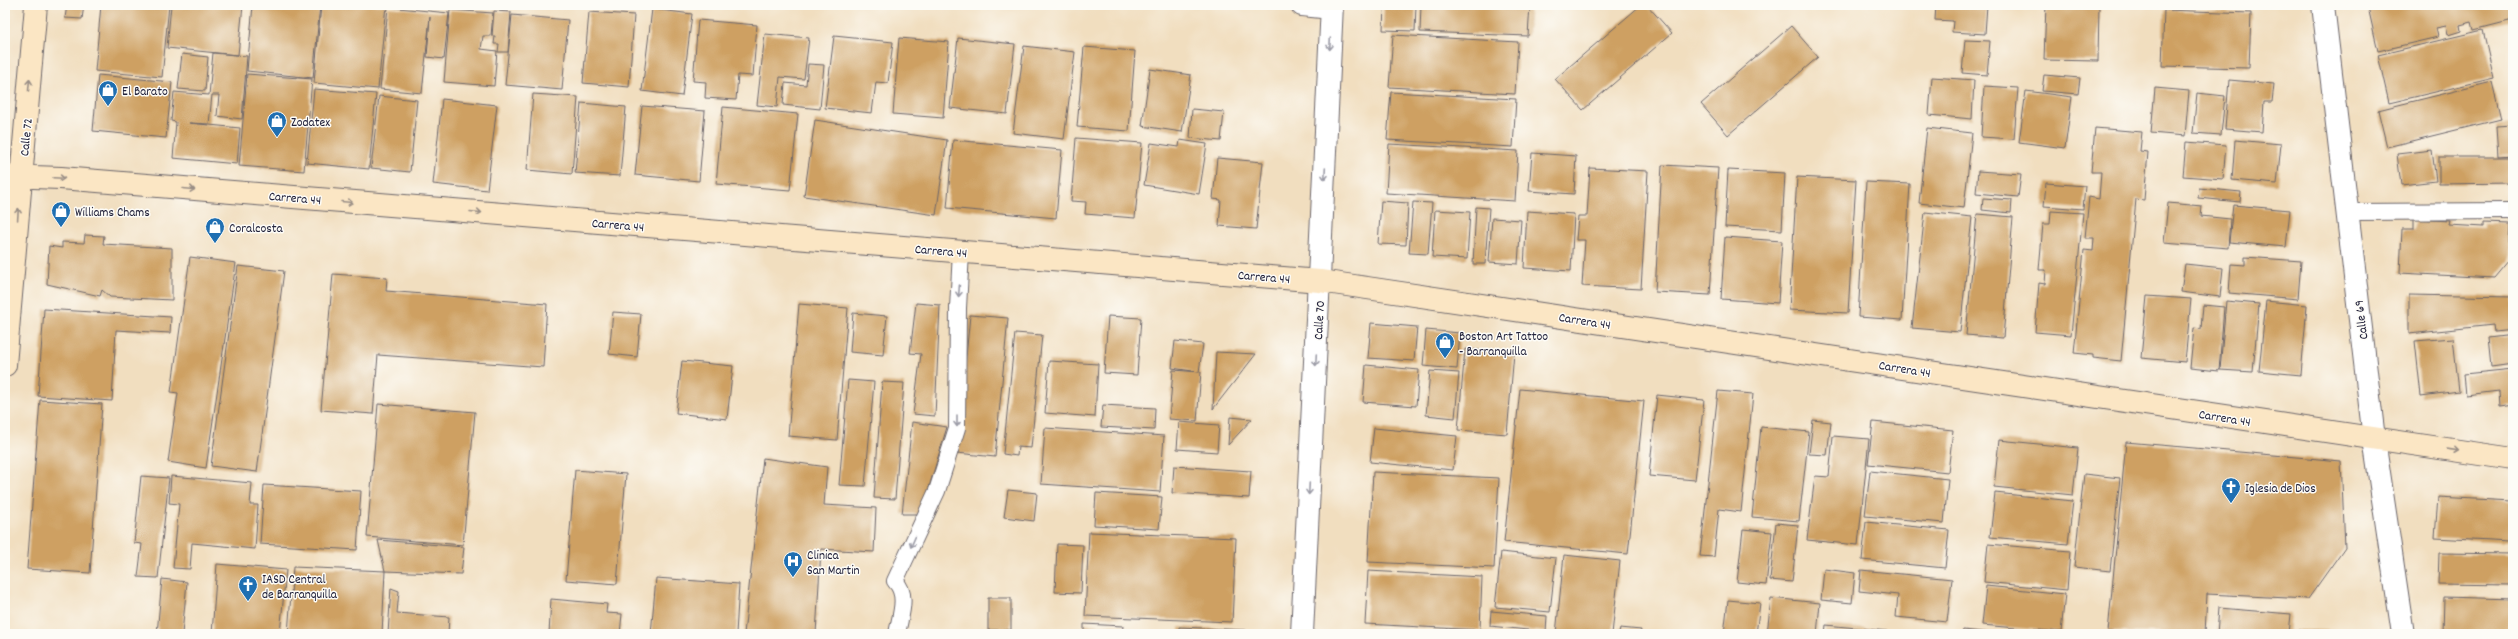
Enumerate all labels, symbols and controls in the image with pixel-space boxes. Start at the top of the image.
one-way arrow [1327,37,1334,50]
one-way arrow [26,79,33,92]
shop icon: El Barato [97,79,119,107]
place label: El Barato [122,83,168,102]
shop icon: Zodatex [266,110,288,138]
place label: Zodatex [291,114,330,133]
street label: Calle 72 [16,117,39,157]
one-way arrow [1321,167,1328,180]
one-way arrow [53,175,66,182]
one-way arrow [182,185,195,192]
street label: Carrera 44 [268,188,322,211]
one-way arrow [340,198,353,205]
shop icon: Williams Chams [50,200,72,228]
place label: Williams Chams [75,204,150,223]
one-way arrow [14,208,21,221]
one-way arrow [469,209,482,216]
street label: Carrera 44 [591,215,645,238]
shop icon: Coralcosta [204,216,226,244]
place label: Coralcosta [229,220,284,239]
street label: Carrera 44 [914,241,968,264]
street label: Carrera 44 [1237,267,1291,290]
one-way arrow [955,284,962,297]
street label: Calle 69 [2351,299,2374,341]
street label: Calle 70 [1310,300,1331,340]
street label: Carrera 44 [1557,309,1612,336]
place label: Boston Art Tattoo - Barranquilla [1459,328,1548,362]
shop icon: Boston Art Tattoo - Barranquilla [1434,331,1456,359]
one-way arrow [1312,353,1320,366]
street label: Carrera 44 [1877,357,1932,384]
street label: Carrera 44 [2197,406,2252,433]
one-way arrow [953,414,961,427]
one-way arrow [2446,446,2459,454]
church icon: Iglesia de Dios [2220,476,2242,504]
place label: Iglesia de Dios [2245,480,2316,499]
one-way arrow [1306,482,1313,495]
one-way arrow [909,535,916,547]
place label: Clinica San Martin [807,547,860,581]
hospital icon: Clinica San Martin [782,550,804,578]
place label: IASD Central de Barranquilla [262,571,338,605]
church icon: IASD Central de Barranquilla [237,574,259,602]

